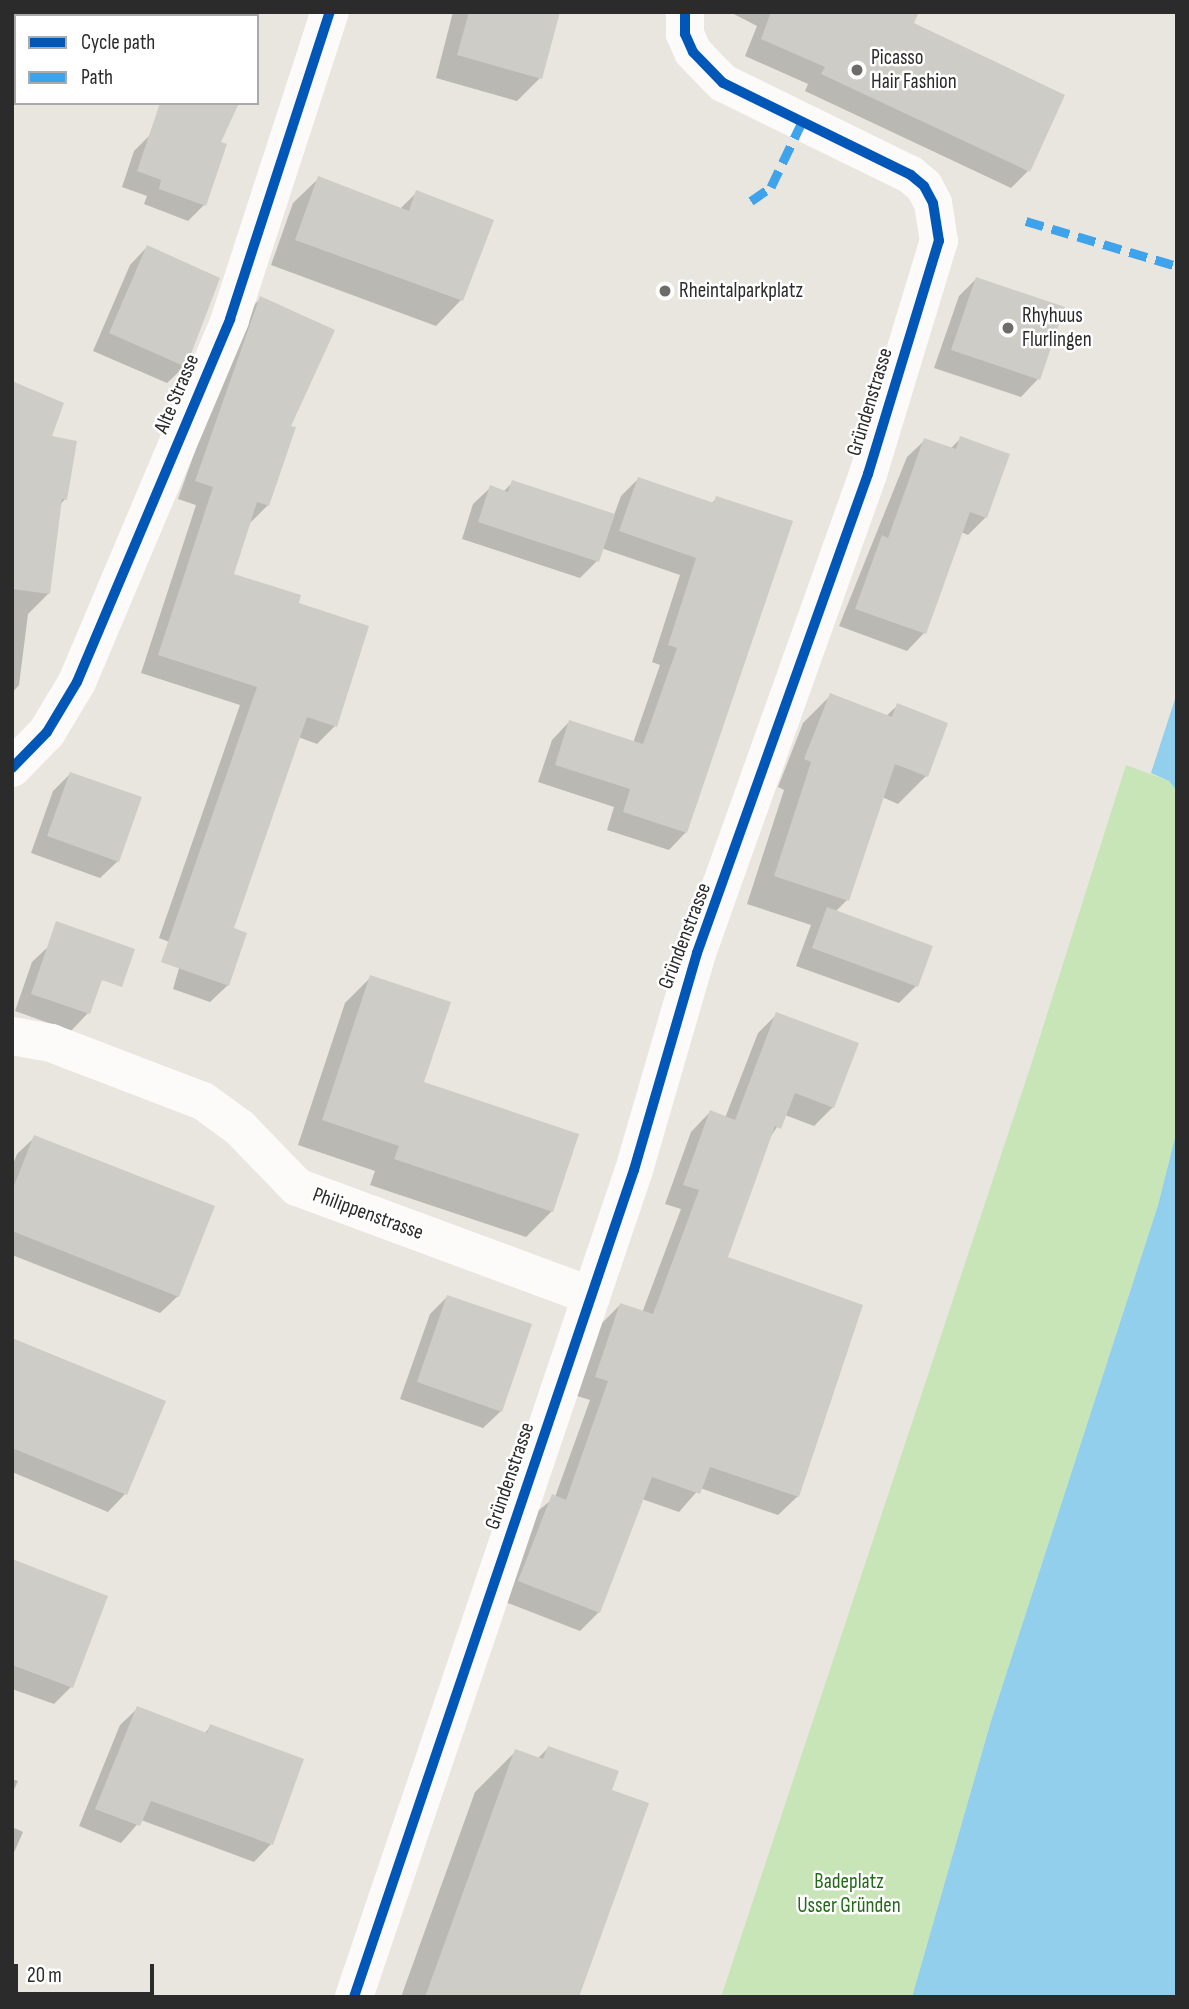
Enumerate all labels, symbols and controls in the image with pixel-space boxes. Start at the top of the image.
legend [14,14,259,105]
text: Cycle path [81,30,155,55]
place label: Picasso Hair Fashion [871,45,957,95]
marker: Picasso Hair Fashion [849,62,865,78]
text: Path [81,65,113,90]
place label: Rheintalparkplatz [679,278,803,304]
marker: Rheintalparkplatz [657,283,673,299]
place label: Rhyhuus Flurlingen [1022,303,1092,353]
marker: Rhyhuus Flurlingen [1000,320,1016,336]
street label: Gründenstrasse [842,345,898,459]
street label: Alte Strasse [149,351,205,437]
street label: Gründenstrasse [653,879,717,993]
street label: Philippenstrasse [309,1182,427,1246]
street label: Gründenstrasse [480,1419,540,1533]
park label: Badeplatz Usser Gründen [797,1869,901,1919]
scale bar [18,1950,158,1994]
text: 20 m [27,1963,62,1988]

